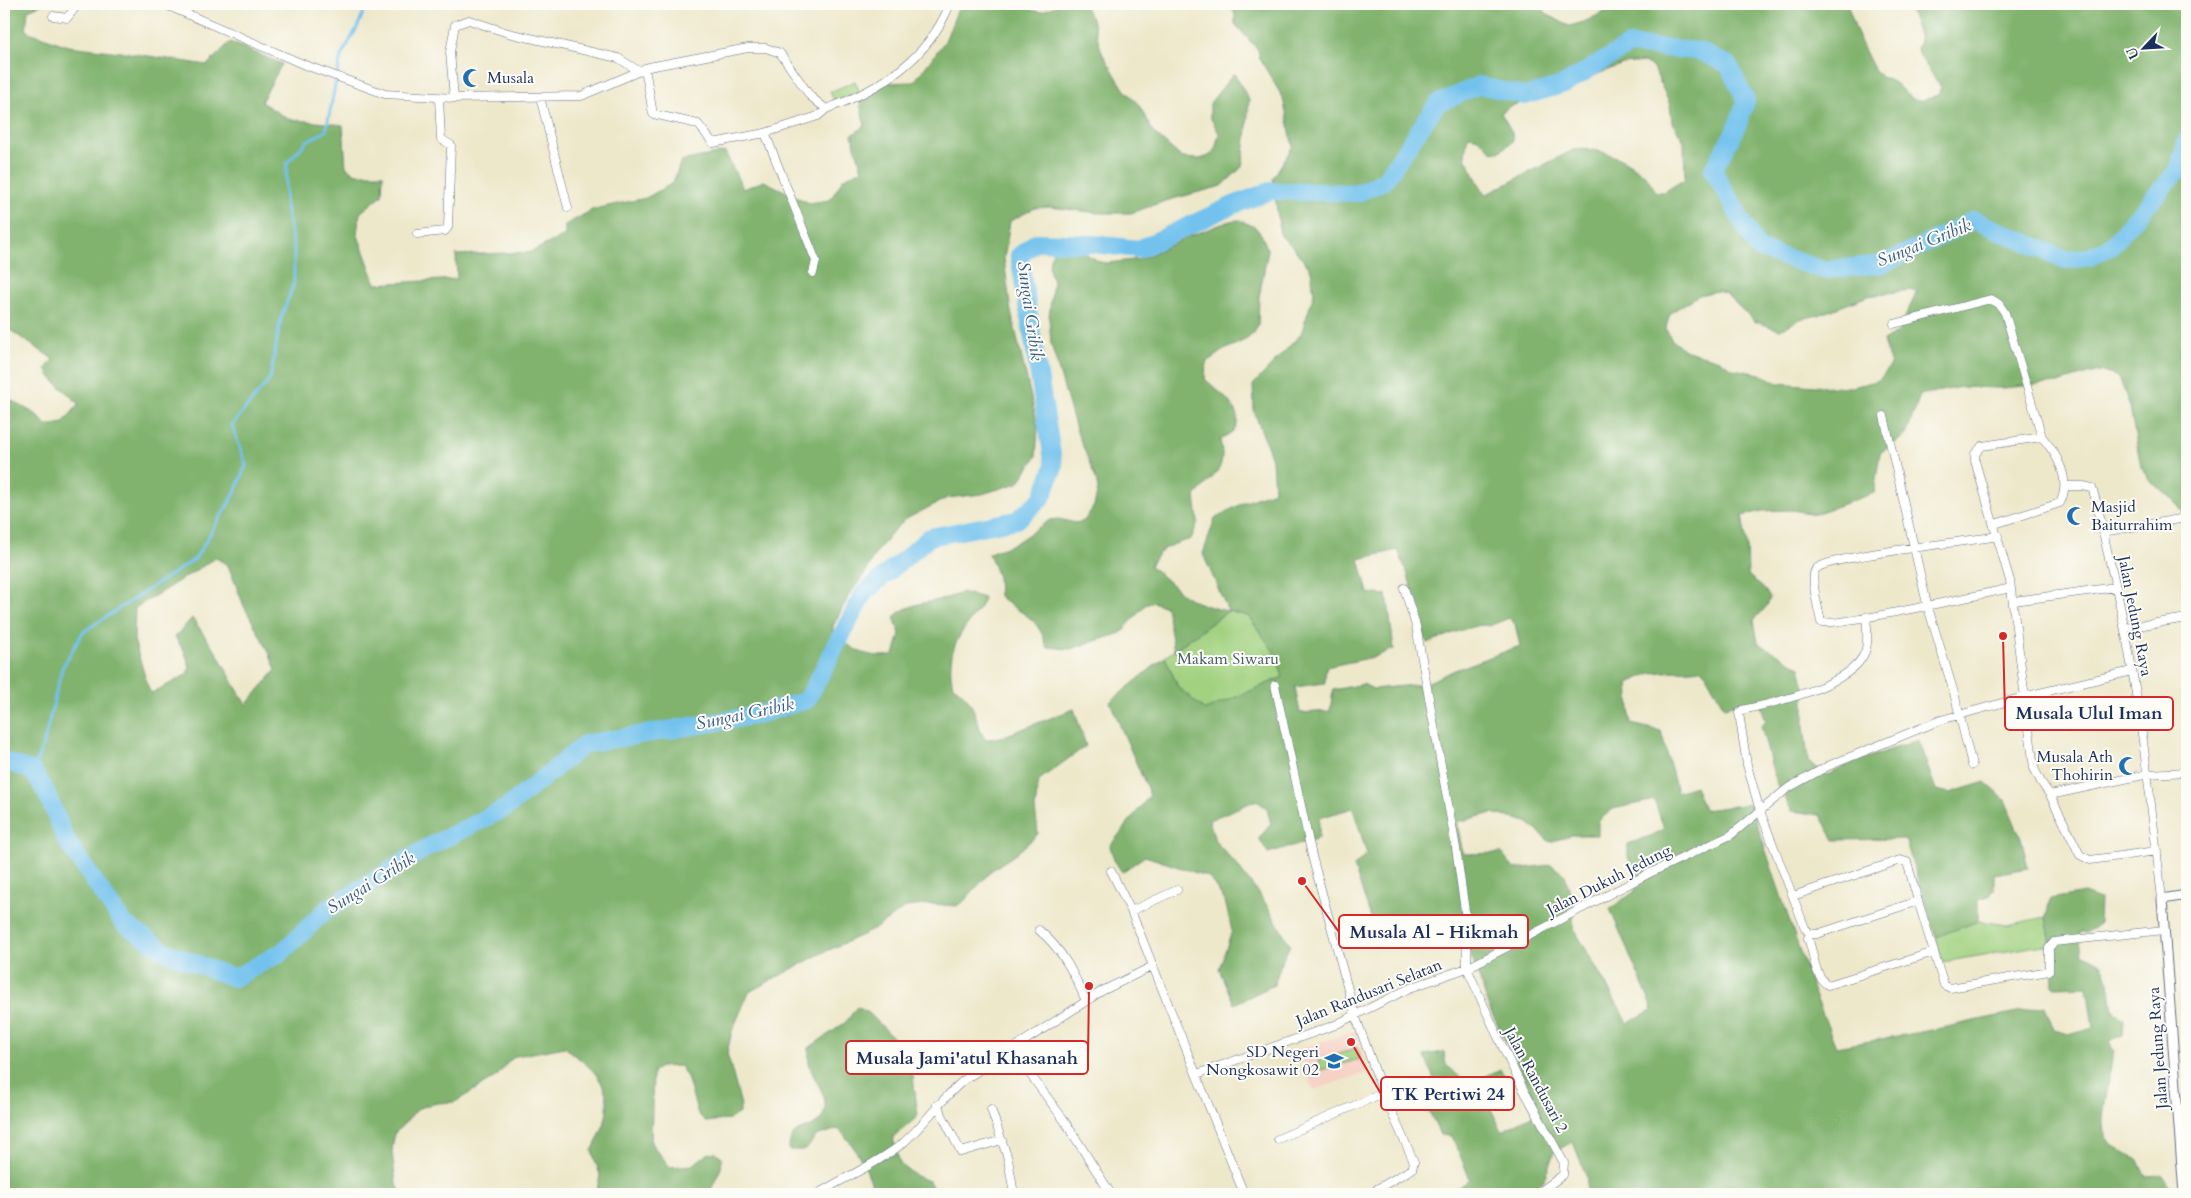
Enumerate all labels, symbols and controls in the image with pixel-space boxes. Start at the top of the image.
north arrow [2118,22,2168,72]
text: U [2121,44,2144,62]
mosque icon: Musala [461,67,483,89]
place label: Musala [487,67,534,89]
water label: Sungai Gribik [1873,213,1975,273]
water label: Sungai Gribik [1011,260,1049,362]
place label: Masjid Baiturrahim [2091,496,2173,536]
mosque icon: Masjid Baiturrahim [2065,505,2087,527]
street label: Jalan Jedung Raya [2112,552,2157,678]
park label: Makam Siwaru [1177,648,1279,670]
water label: Sungai Gribik [693,691,797,737]
callout: Musala Ulul Iman [2005,697,2173,730]
text: Musala Ulul Iman [2015,701,2163,726]
place label: Musala Ath Thohirin [2036,746,2113,786]
mosque icon: Musala Ath Thohirin [2117,755,2139,777]
street label: Jalan Dukuh Jedung [1541,839,1675,922]
water label: Sungai Gribik [322,846,420,920]
callout: Musala Al - Hikmah [1339,915,1528,948]
text: Musala Al - Hikmah [1349,920,1519,945]
street label: Jalan Randusari Selatan [1291,954,1445,1033]
street label: Jalan Jedung Raya [2143,986,2173,1112]
street label: Jalan Randusari 2 [1498,1022,1573,1136]
callout: Musala Jami'atul Khasanah [846,1041,1088,1074]
place label: SD Negeri Nongkosawit 02 [1206,1041,1320,1081]
text: Musala Jami'atul Khasanah [856,1046,1078,1071]
school or university icon: SD Negeri Nongkosawit 02 [1323,1050,1345,1072]
callout: TK Pertiwi 24 [1381,1077,1514,1110]
text: TK Pertiwi 24 [1391,1082,1505,1107]

